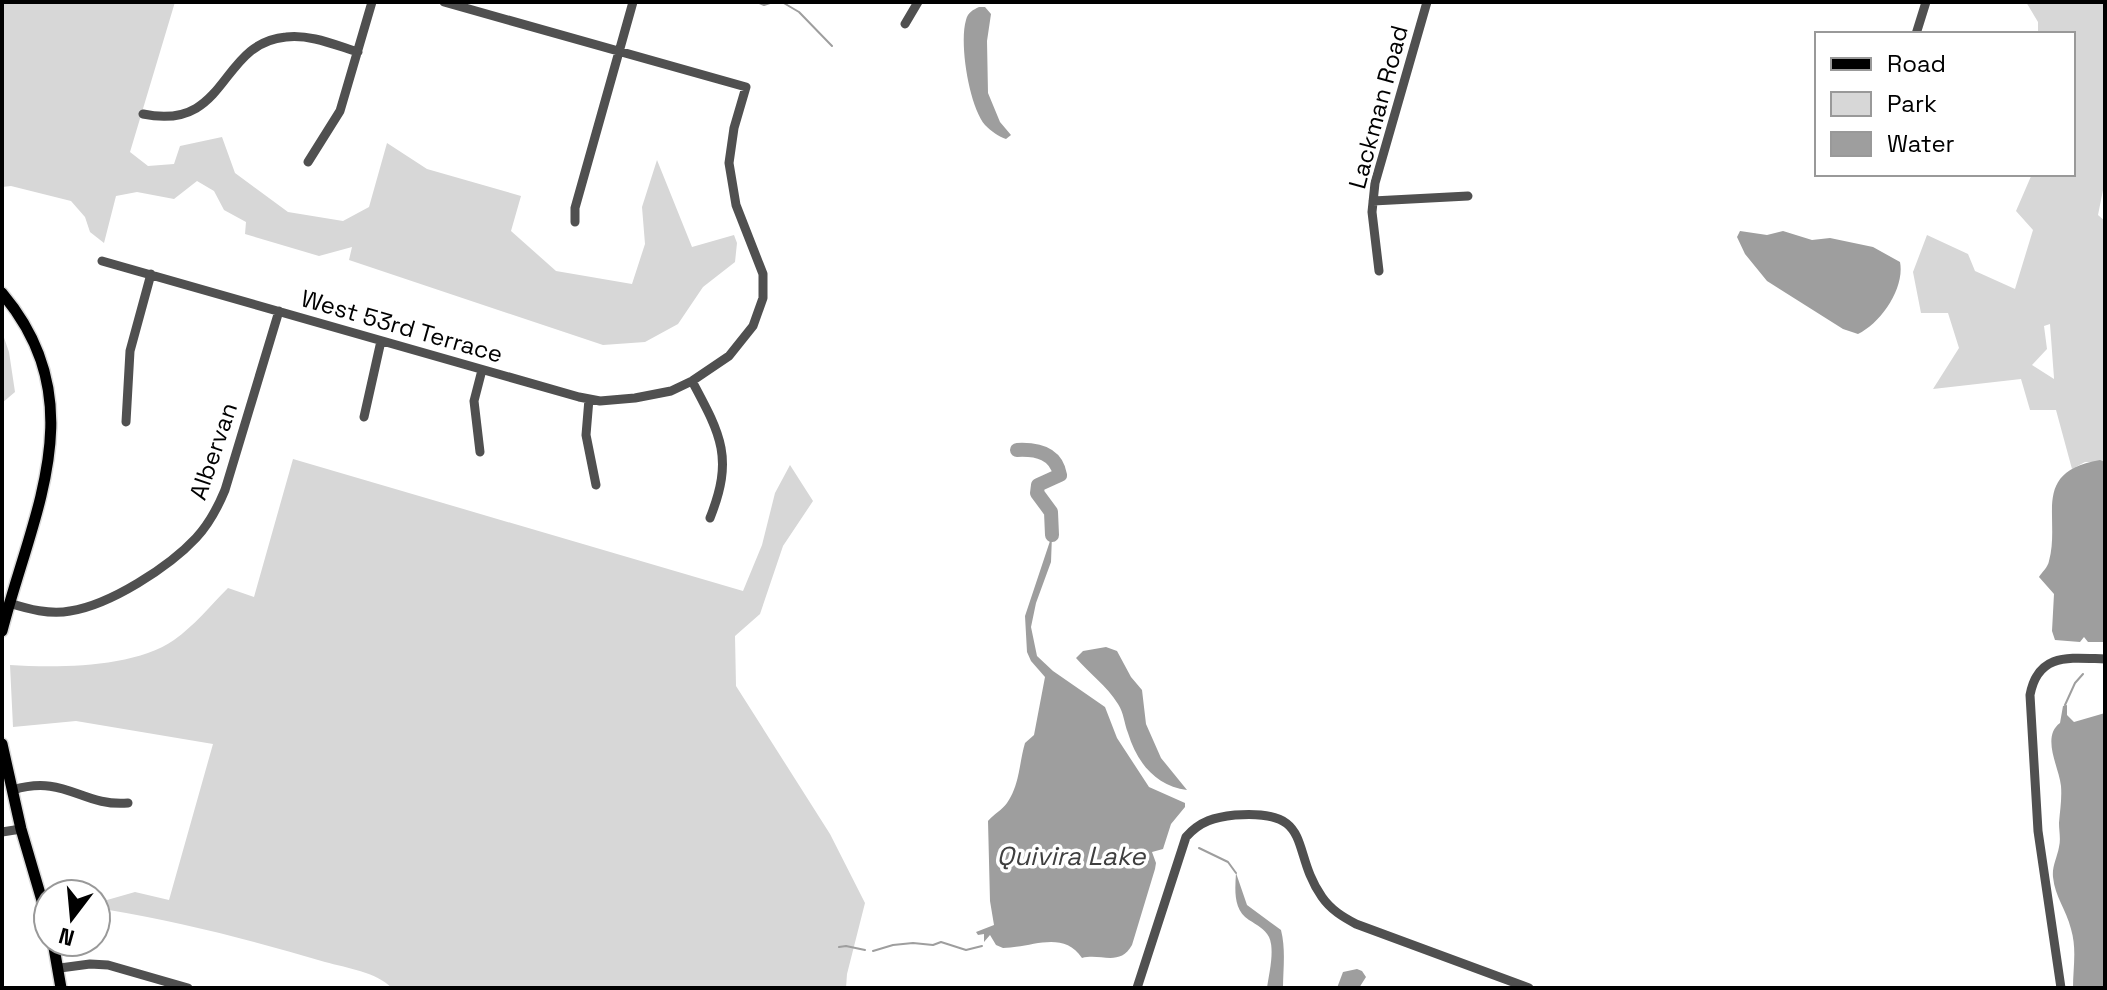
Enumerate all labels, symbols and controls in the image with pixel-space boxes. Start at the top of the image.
street label: Lackman Road [1341,22,1415,192]
legend [1815,32,2075,176]
text: Road [1887,48,1946,79]
text: Park [1887,88,1937,119]
text: Water [1887,128,1955,159]
street label: West 53rd Terrace [297,282,507,370]
street label: Albervan [182,398,244,504]
water label: Quivira Lake [997,839,1147,873]
north arrow [32,878,112,958]
text: N [56,922,77,953]

